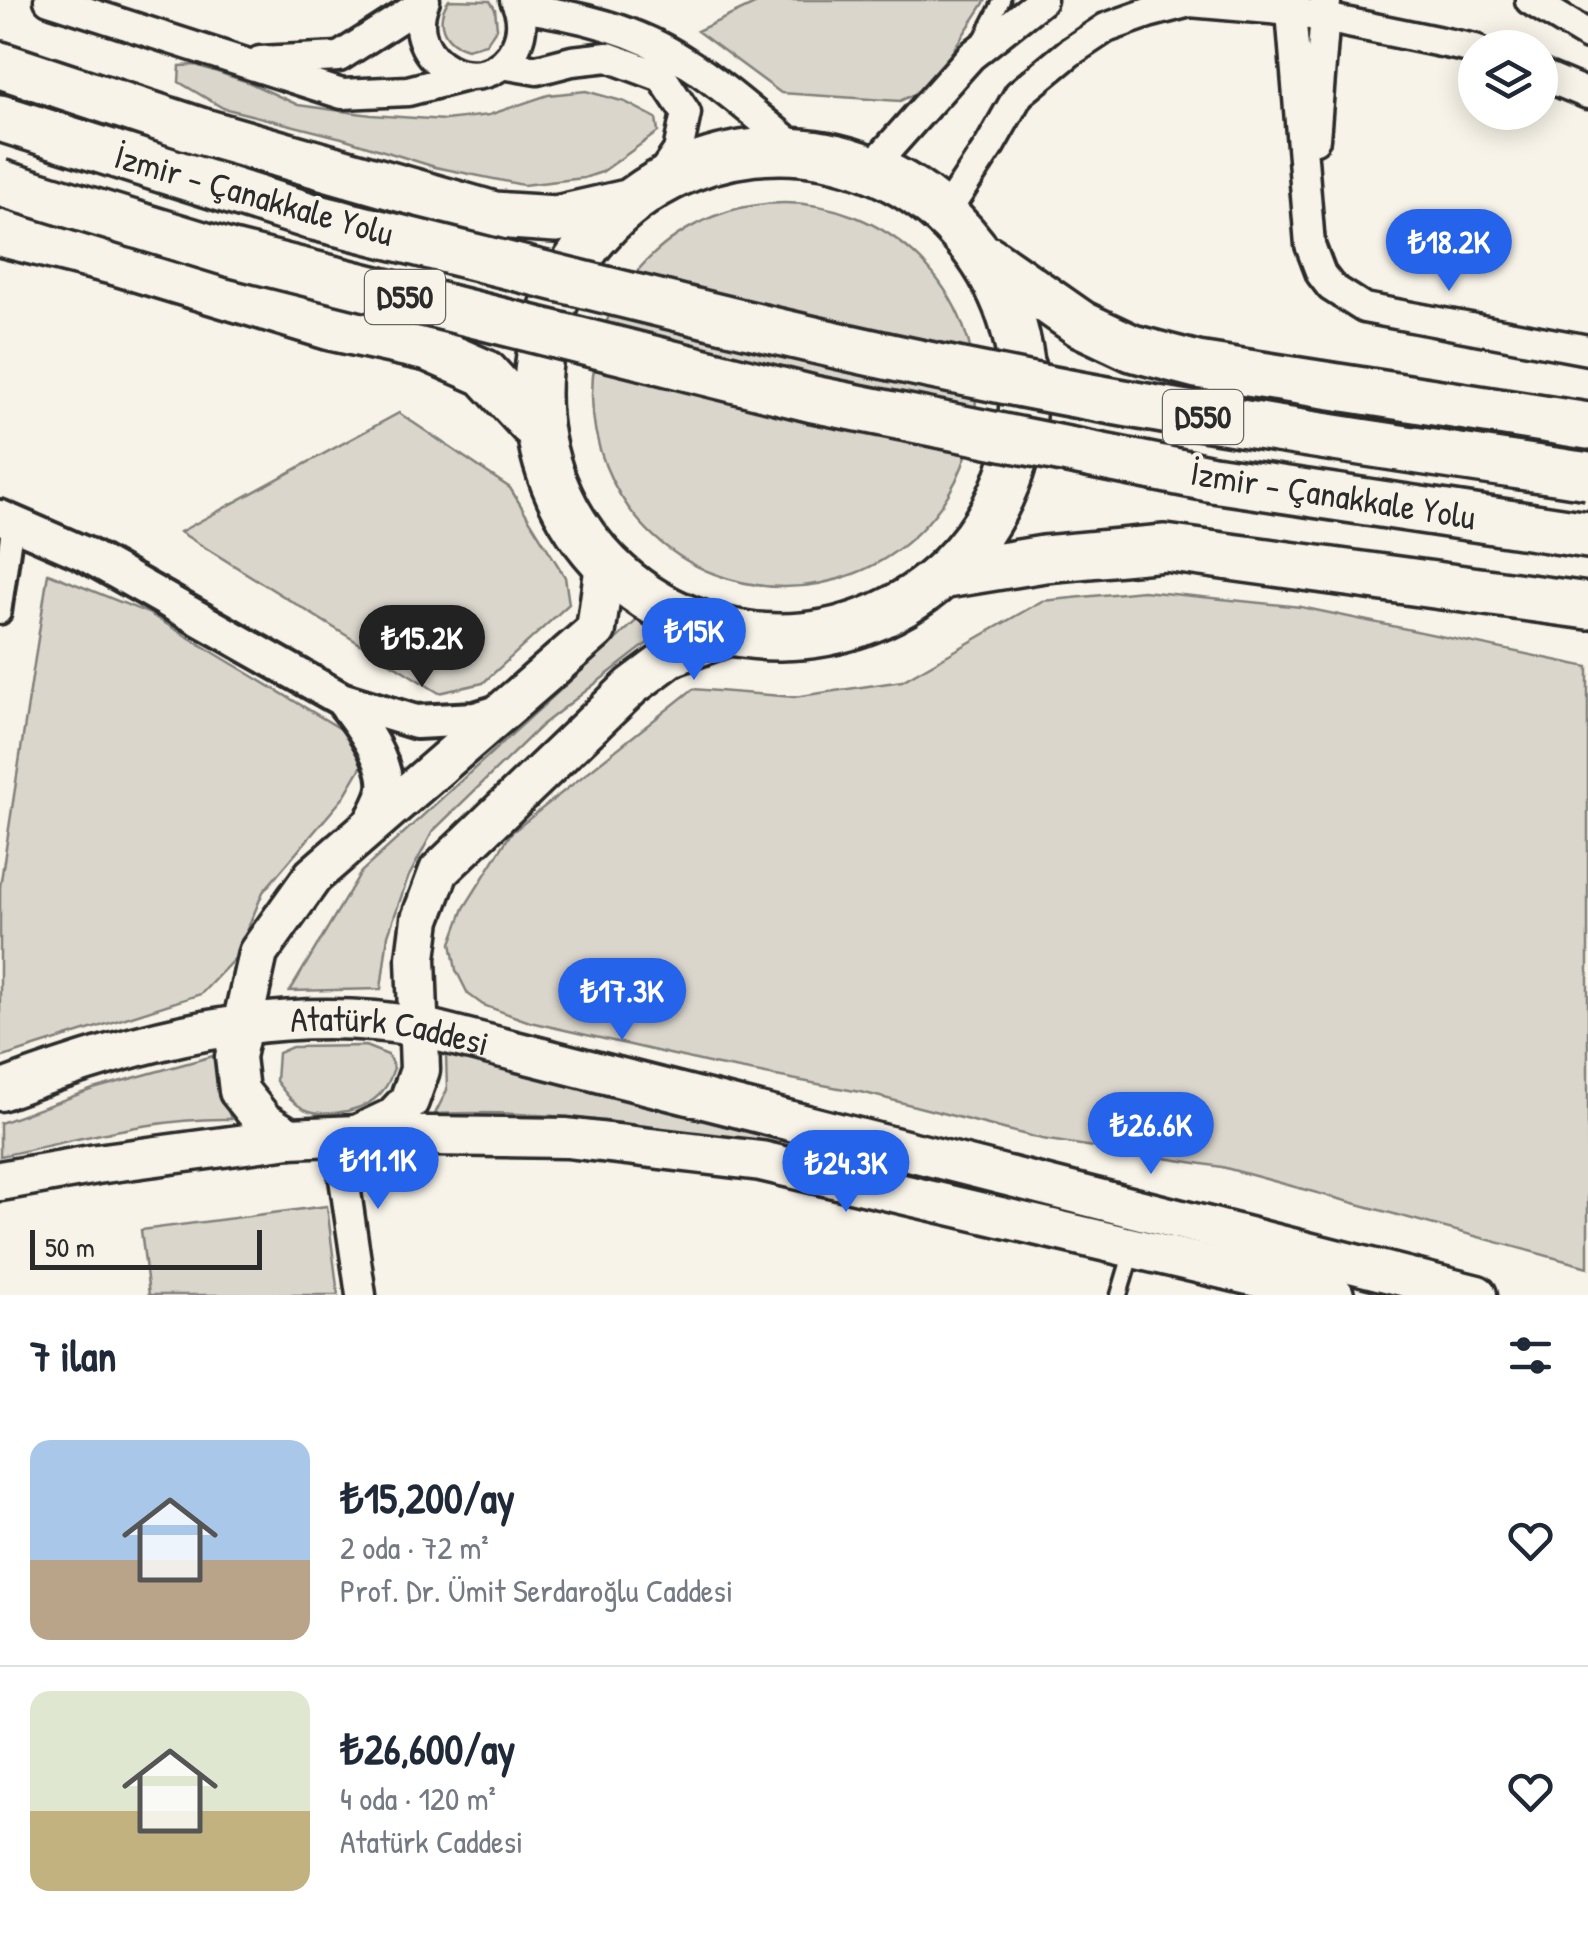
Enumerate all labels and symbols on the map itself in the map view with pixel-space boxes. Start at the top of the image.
street label: İzmir - Çanakkale Yolu [109,132,399,257]
pin: ₺18.2K [1368,209,1530,294]
road number: D550 [365,270,445,324]
road number: D550 [1163,390,1243,444]
street label: İzmir - Çanakkale Yolu [1187,449,1479,540]
pin: ₺15K [635,598,753,683]
pin: ₺15.2K [341,605,503,690]
pin: ₺17.3K [541,958,703,1043]
street label: Atatürk Caddesi [289,995,494,1067]
pin: ₺26.6K [1070,1092,1232,1177]
pin: ₺11.1K [297,1127,459,1212]
pin: ₺24.3K [765,1130,927,1215]
scale bar [30,1225,262,1270]

